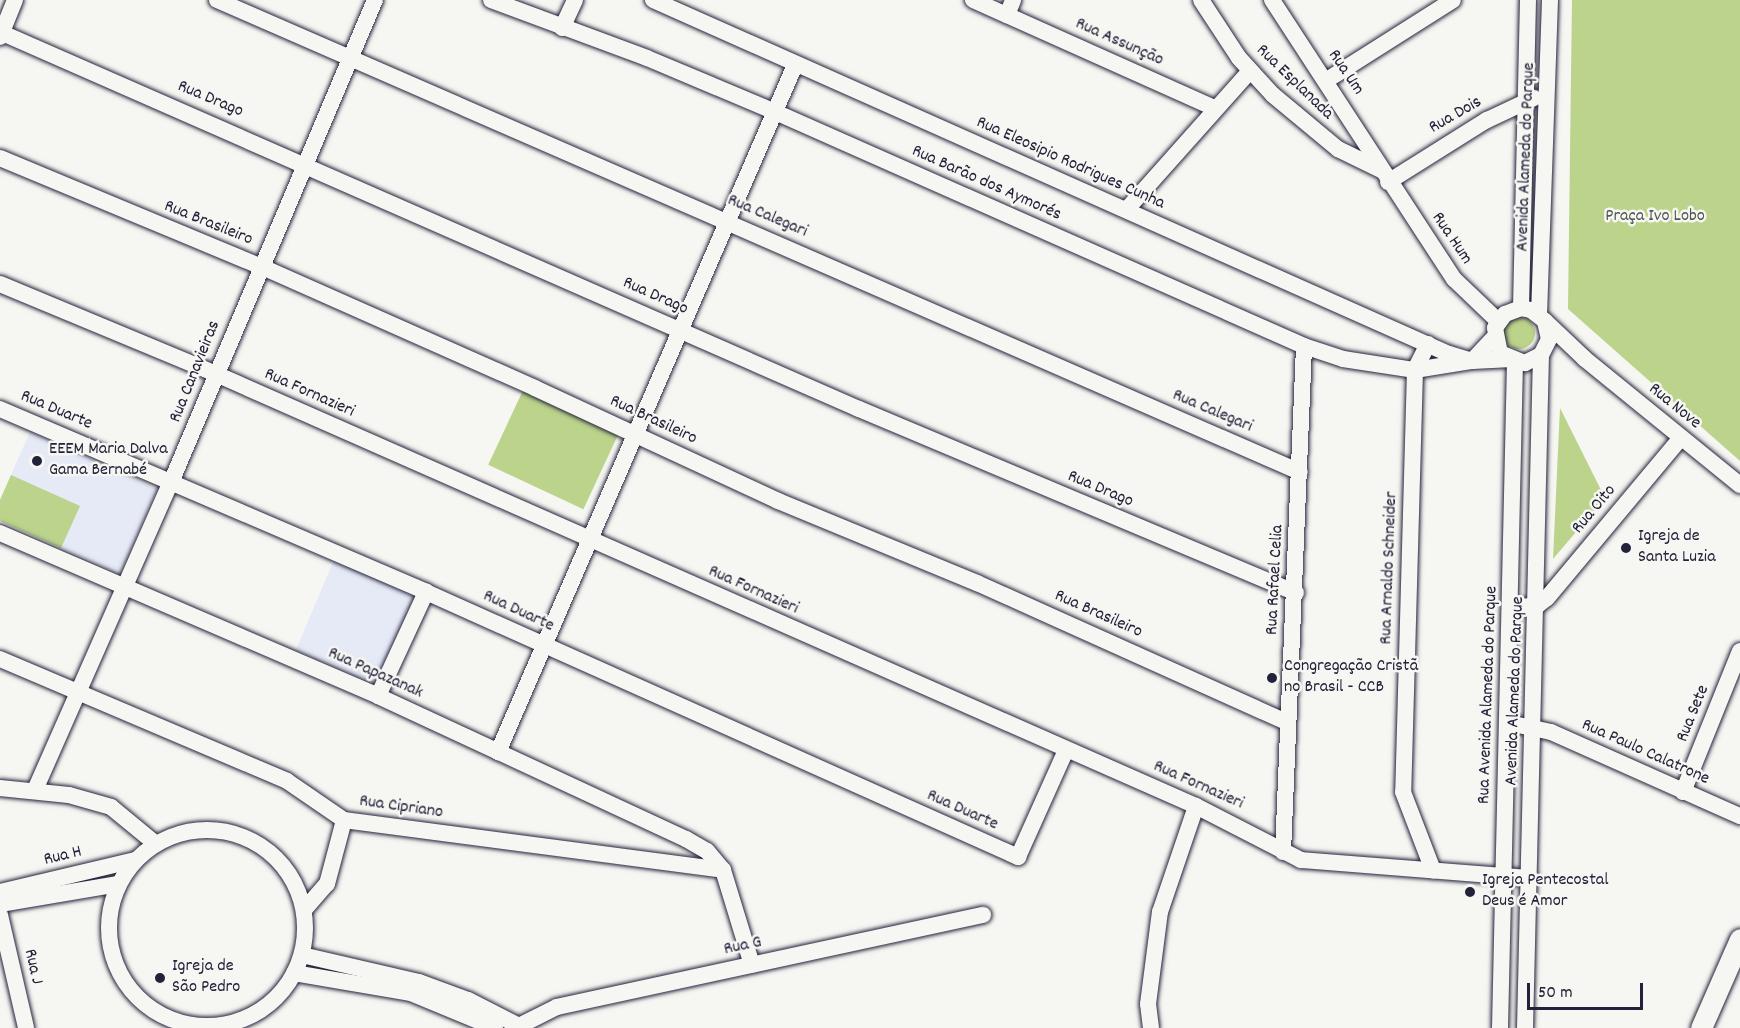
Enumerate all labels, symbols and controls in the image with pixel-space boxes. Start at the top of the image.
street label: Rua Assunção [1071,14,1167,72]
street label: Rua Esplanada [1251,41,1337,125]
street label: Rua Um [1322,46,1368,100]
street label: Avenida Alameda do Parque [1513,62,1541,252]
street label: Rua Drago [174,77,246,123]
street label: Rua Dois [1426,92,1486,140]
street label: Rua Eleosipio Rodrigues Cunha [972,113,1168,215]
street label: Rua Barão dos Aymorés [908,141,1064,227]
street label: Rua Calegari [724,190,810,244]
street label: Rua Brasileiro [160,196,256,252]
park label: Praça Ivo Lobo [1605,206,1705,228]
street label: Rua Hum [1426,209,1476,269]
street label: Rua Drago [619,273,691,321]
street label: Rua Canavieiras [166,318,226,426]
street label: Rua Fornazieri [260,364,358,424]
street label: Rua Nove [1643,379,1705,435]
street label: Rua Calegari [1169,385,1255,439]
street label: Rua Duarte [17,386,95,436]
street label: Rua Brasileiro [606,391,700,451]
place label: EEEM Maria Dalva Gama Bernabé [49,440,168,482]
marker: EEEM Maria Dalva Gama Bernabé [30,454,44,468]
street label: Rua Drago [1064,467,1136,513]
street label: Rua Oito [1568,481,1622,539]
street label: Rua Arnaldo Schneider [1377,491,1403,645]
street label: Rua Rafael Celia [1262,524,1290,636]
place label: Igreja de Santa Luzia [1638,527,1716,570]
marker: Igreja de Santa Luzia [1619,541,1633,555]
street label: Rua Fornazieri [704,561,802,621]
street label: Rua Duarte [479,586,557,638]
street label: Rua Brasileiro [1051,586,1145,644]
street label: Rua Avenida Alameda do Parque [1474,586,1504,804]
street label: Avenida Alameda do Parque [1502,596,1530,786]
street label: Rua Papazanak [324,643,426,705]
place label: Congregação Cristã no Brasil - CCB [1284,657,1418,700]
marker: Congregação Cristã no Brasil - CCB [1265,671,1279,685]
street label: Rua Sete [1673,682,1715,746]
street label: Rua Paulo Calatrone [1578,715,1712,791]
street label: Rua Fornazieri [1149,756,1247,816]
street label: Rua Duarte [923,786,1001,836]
street label: Rua Cipriano [358,791,444,825]
street label: Rua H [42,842,84,872]
place label: Igreja Pentecostal Deus é Amor [1482,871,1609,914]
marker: Igreja Pentecostal Deus é Amor [1463,885,1477,899]
street label: Rua G [722,932,764,962]
street label: Rua J [17,947,47,987]
place label: Igreja de São Pedro [172,957,240,1000]
marker: Igreja de São Pedro [153,971,167,985]
scale bar [1530,971,1646,1009]
text: 50 m [1538,981,1573,1006]

